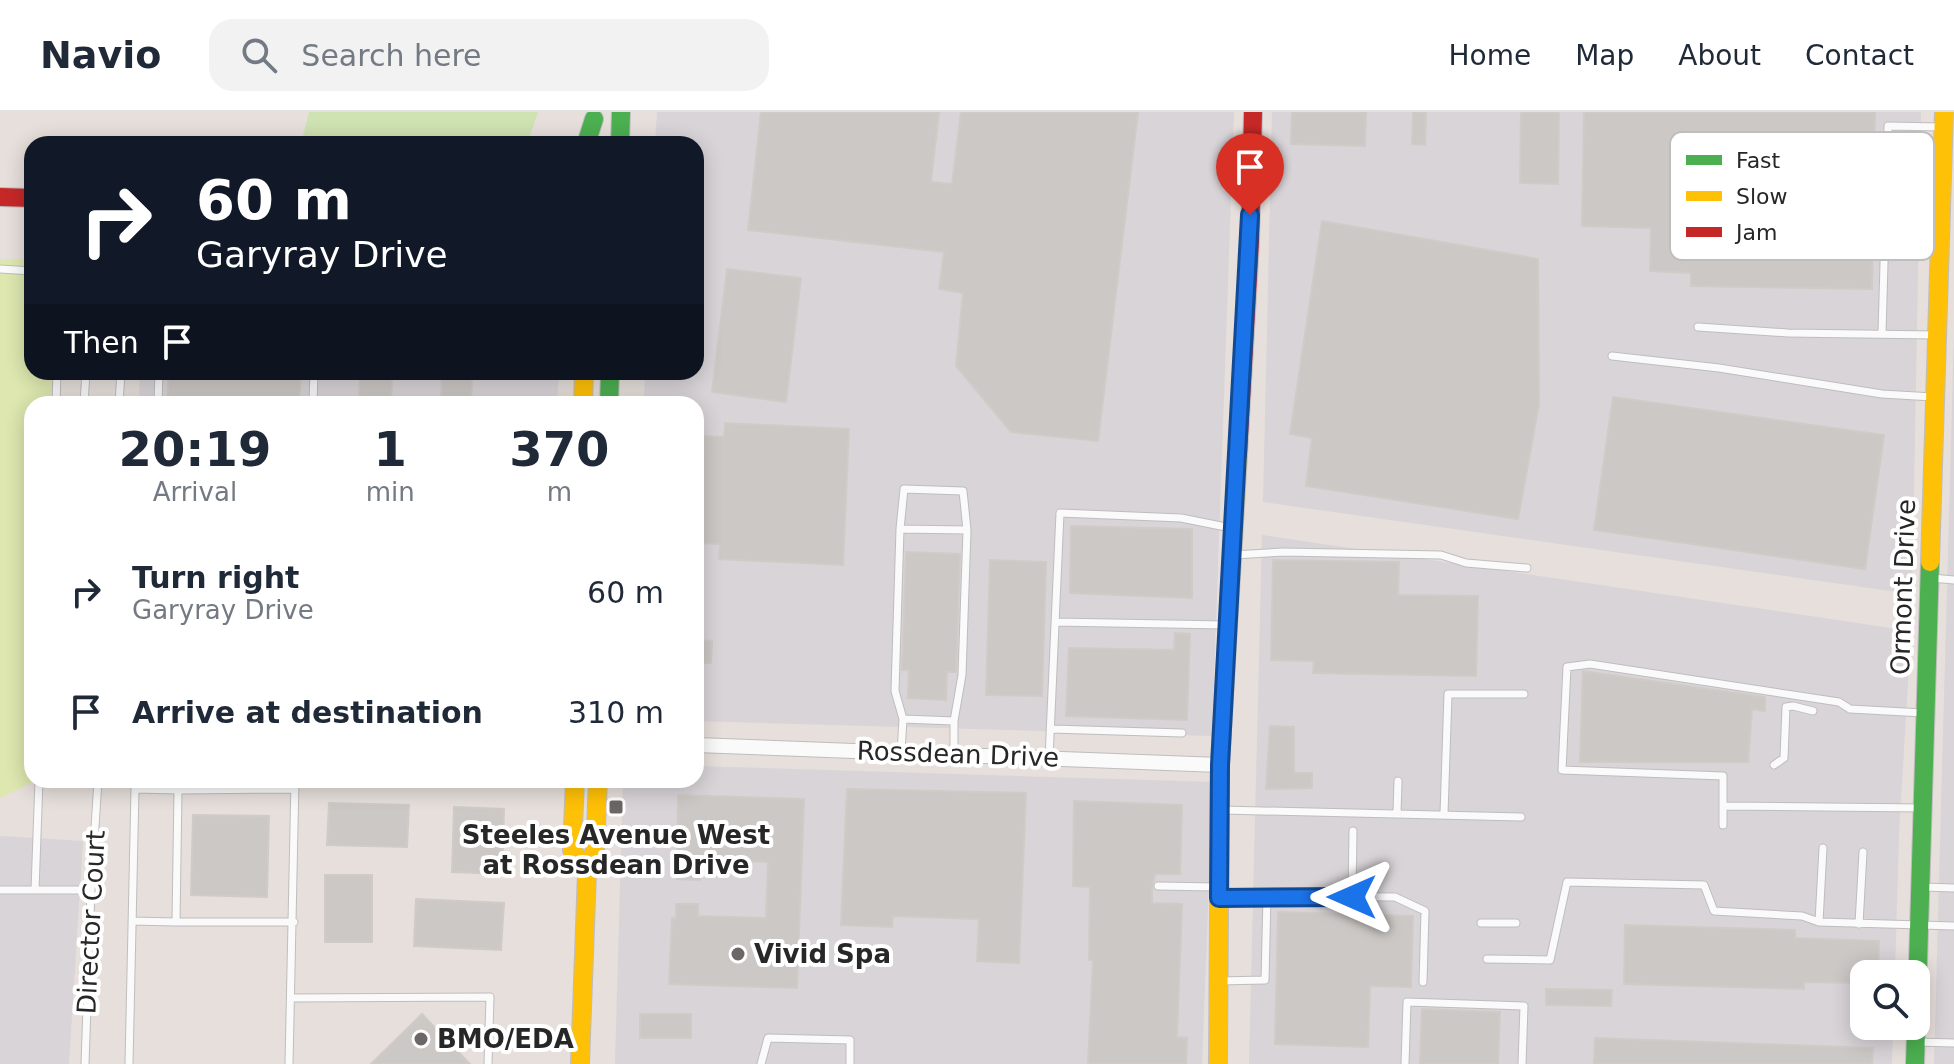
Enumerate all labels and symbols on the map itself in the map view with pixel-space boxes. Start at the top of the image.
legend [1670,132,1934,260]
pin [1216,133,1284,215]
text: Fast [1736,148,1781,173]
text: Slow [1736,184,1788,209]
text: Jam [1734,220,1777,245]
street label: Ormont Drive [1885,498,1921,676]
street label: Rossdean Drive [856,735,1060,773]
marker: Steeles Avenue West at Rossdean Drive [607,798,625,816]
place label: Steeles Avenue West at Rossdean Drive [462,820,770,880]
street label: Director Court [71,829,111,1015]
position arrow [1310,855,1394,939]
place label: Vivid Spa [754,939,891,969]
marker: Vivid Spa [729,945,747,963]
place label: BMO/EDA [437,1024,574,1054]
marker: BMO/EDA [412,1030,430,1048]

